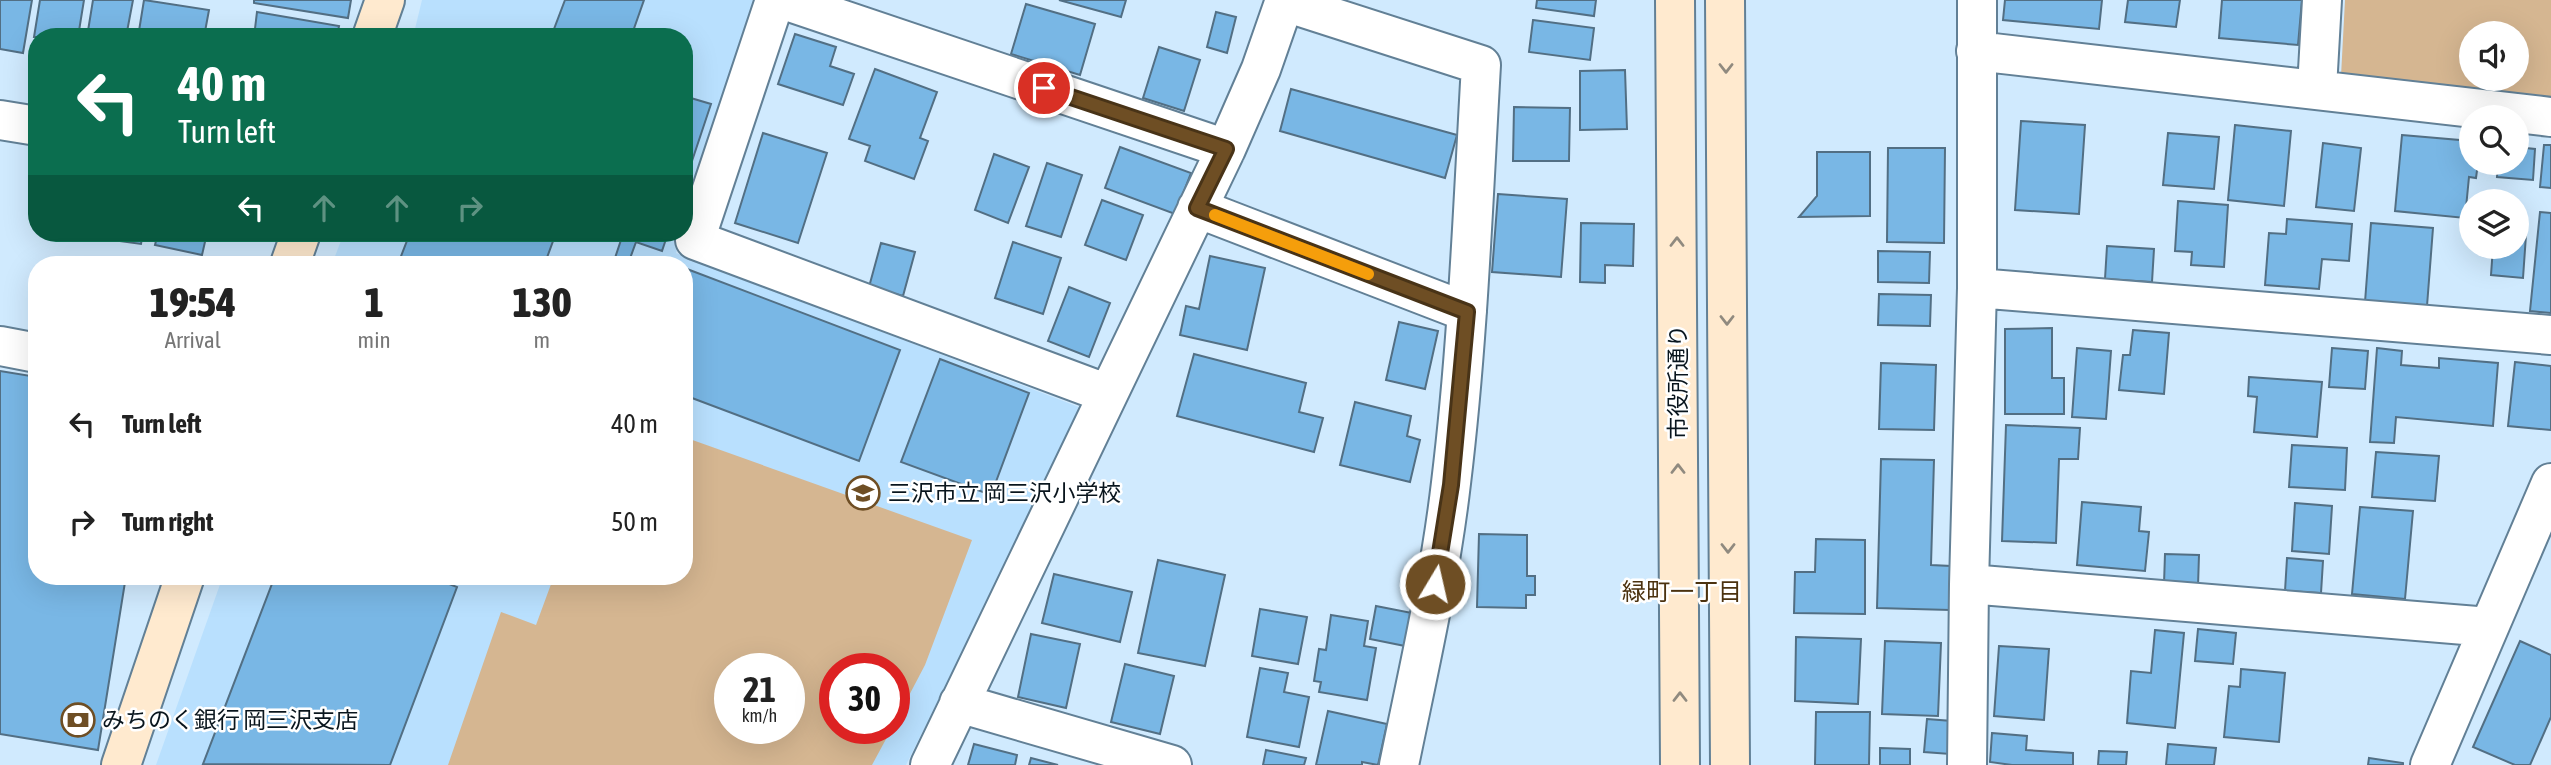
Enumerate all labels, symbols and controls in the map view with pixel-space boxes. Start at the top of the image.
map controls [2459,21,2529,259]
button: sound [2459,21,2529,91]
text: 40 m [178,55,266,111]
icon: left [63,56,154,147]
pin [1014,58,1074,118]
one-way arrow [1718,63,1734,74]
icon: arrive [1025,69,1063,107]
button: search [2459,105,2529,175]
text: Turn left [178,113,276,150]
icon: left [232,189,270,227]
icon: ahead [305,189,343,227]
icon: ahead [378,189,416,227]
icon: right [451,189,489,227]
button: layers [2459,189,2529,259]
one-way arrow [1669,236,1685,247]
text: 19:54 [150,278,236,326]
text: 1 [364,278,384,326]
text: 130 [512,278,571,326]
one-way arrow [1719,315,1735,326]
street label: 市役所通り [1665,325,1691,440]
text: Arrival [165,327,221,353]
text: min [358,327,391,353]
text: m [534,327,550,353]
icon: left [63,405,101,443]
text: Turn left [122,409,202,439]
text: 40 m [611,409,658,439]
one-way arrow [1670,464,1686,474]
school or university icon: 三沢市立 岡三沢小学校 [844,474,882,512]
place label: 三沢市立 岡三沢小学校 [888,480,1121,506]
icon: right [63,503,101,541]
text: Turn right [122,507,213,537]
text: 50 m [611,507,658,537]
one-way arrow [1720,543,1736,553]
position arrow [1398,547,1472,621]
district label: 緑町一丁目 [1622,578,1742,605]
speed limit sign: 30 [819,653,910,744]
text: 21 [743,669,776,709]
one-way arrow [1672,691,1688,702]
bank icon: みちのく銀行 岡三沢支店 [59,701,97,739]
text: km/h [742,705,777,726]
place label: みちのく銀行 岡三沢支店 [102,707,358,733]

